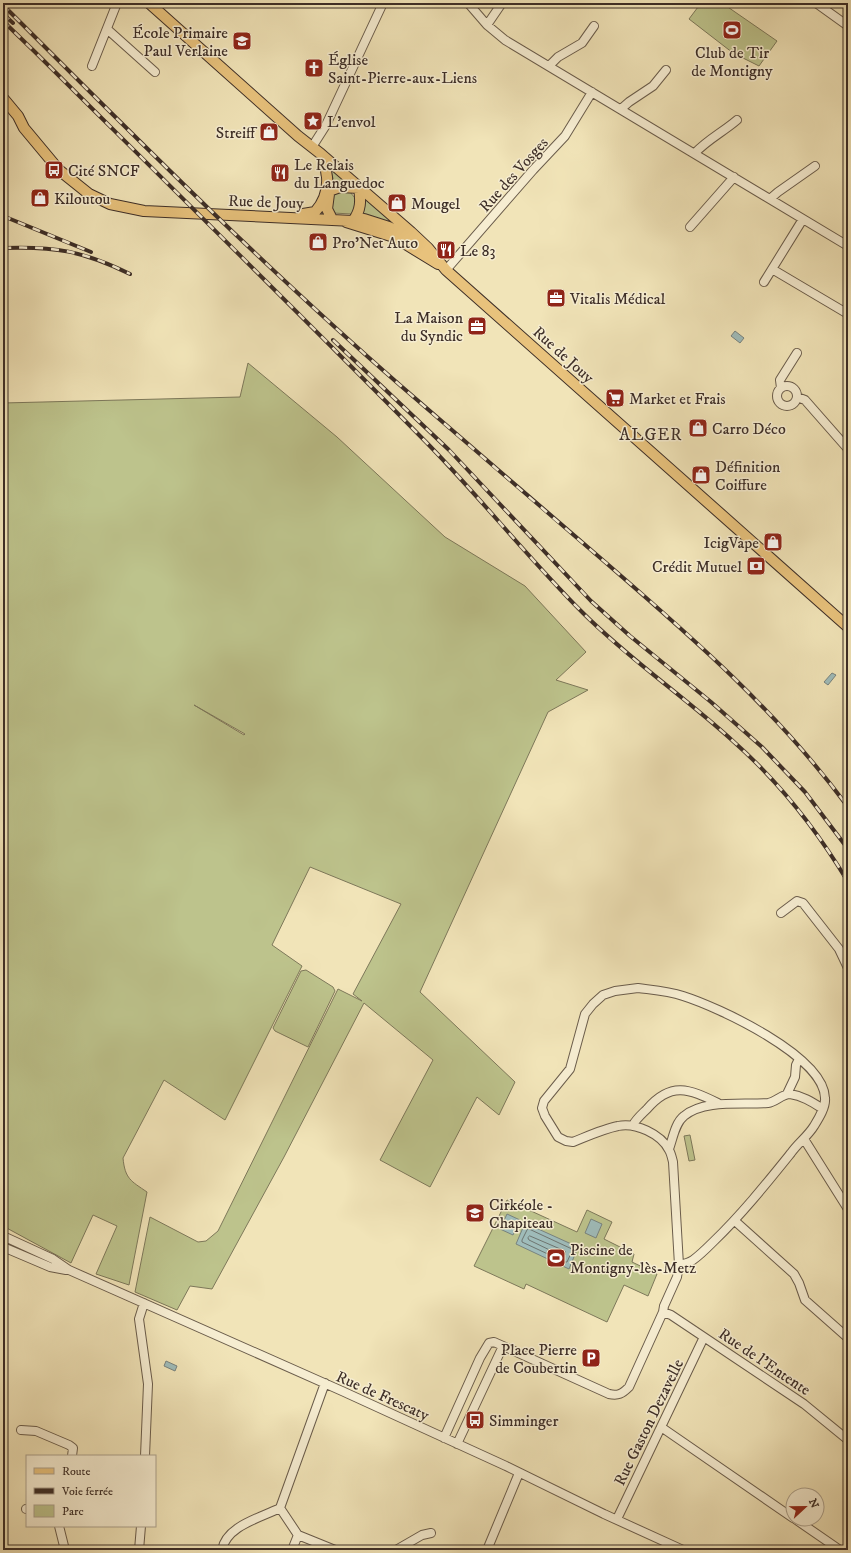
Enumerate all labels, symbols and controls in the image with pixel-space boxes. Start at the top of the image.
sports icon: Club de Tir de Montigny [721,19,743,41]
place label: École Primaire Paul Verlaine [132,23,228,61]
school or university icon: École Primaire Paul Verlaine [231,30,253,52]
place label: Club de Tir de Montigny [691,43,773,81]
place label: Église Saint-Pierre-aux-Liens [328,50,477,88]
church icon: Église Saint-Pierre-aux-Liens [303,57,325,79]
place icon: L'envol [302,110,324,132]
place label: L'envol [327,112,376,132]
shop icon: Streiff [258,121,280,143]
place label: Streiff [216,123,258,143]
street label: Rue des Vosges [475,133,553,216]
place label: Le Relais du Languedoc [294,155,385,193]
bus stop icon: Cité SNCF [43,159,65,181]
place label: Cité SNCF [68,161,140,181]
restaurant icon: Le Relais du Languedoc [269,162,291,184]
shop icon: Kiloutou [29,187,51,209]
place label: Kiloutou [54,189,111,209]
street label: Rue de Jouy [228,191,305,213]
shop icon: Mougel [386,192,408,214]
place label: Mougel [411,194,460,214]
shop icon: Pro'Net Auto [307,231,329,253]
place label: Pro'Net Auto [332,233,418,253]
restaurant icon: Le 83 [435,239,457,261]
place label: Le 83 [460,241,496,261]
office icon: Vitalis Médical [545,287,567,309]
place label: Vitalis Médical [569,289,666,309]
place label: La Maison du Syndic [394,308,464,346]
office icon: La Maison du Syndic [466,315,488,337]
street label: Rue de Jouy [529,322,598,388]
supermarket icon: Market et Frais [604,387,626,409]
place label: Market et Frais [629,389,726,409]
shop icon: Carro Déco [687,417,709,439]
place label: Carro Déco [712,419,786,439]
district label: ALGER [619,424,683,446]
place label: Définition Coiffure [715,457,781,495]
shop icon: Définition Coiffure [690,464,712,486]
shop icon: IcigVape [762,531,784,553]
place label: IcigVape [704,533,759,553]
bank icon: Crédit Mutuel [745,555,767,577]
place label: Crédit Mutuel [652,557,742,577]
place label: Cirkéole - Chapiteau [489,1195,553,1233]
school or university icon: Cirkéole - Chapiteau [464,1202,486,1224]
place label: Piscine de Montigny-lès-Metz [570,1240,696,1278]
sports icon: Piscine de Montigny-lès-Metz [545,1247,567,1269]
street label: Rue de l'Entente [715,1324,815,1400]
place label: Place Pierre de Coubertin [495,1340,578,1378]
parking icon: Place Pierre de Coubertin [580,1347,602,1369]
street label: Rue Gaston Dezavelle [610,1355,688,1489]
street label: Rue de Frescaty [333,1366,433,1426]
bus stop icon: Simminger [464,1409,486,1431]
place label: Simminger [489,1411,558,1431]
legend [26,1455,156,1527]
text: Route [62,1464,90,1479]
text: Voie ferrée [61,1484,113,1499]
north arrow [785,1487,825,1527]
text: N [805,1497,822,1510]
text: Parc [62,1504,84,1519]

